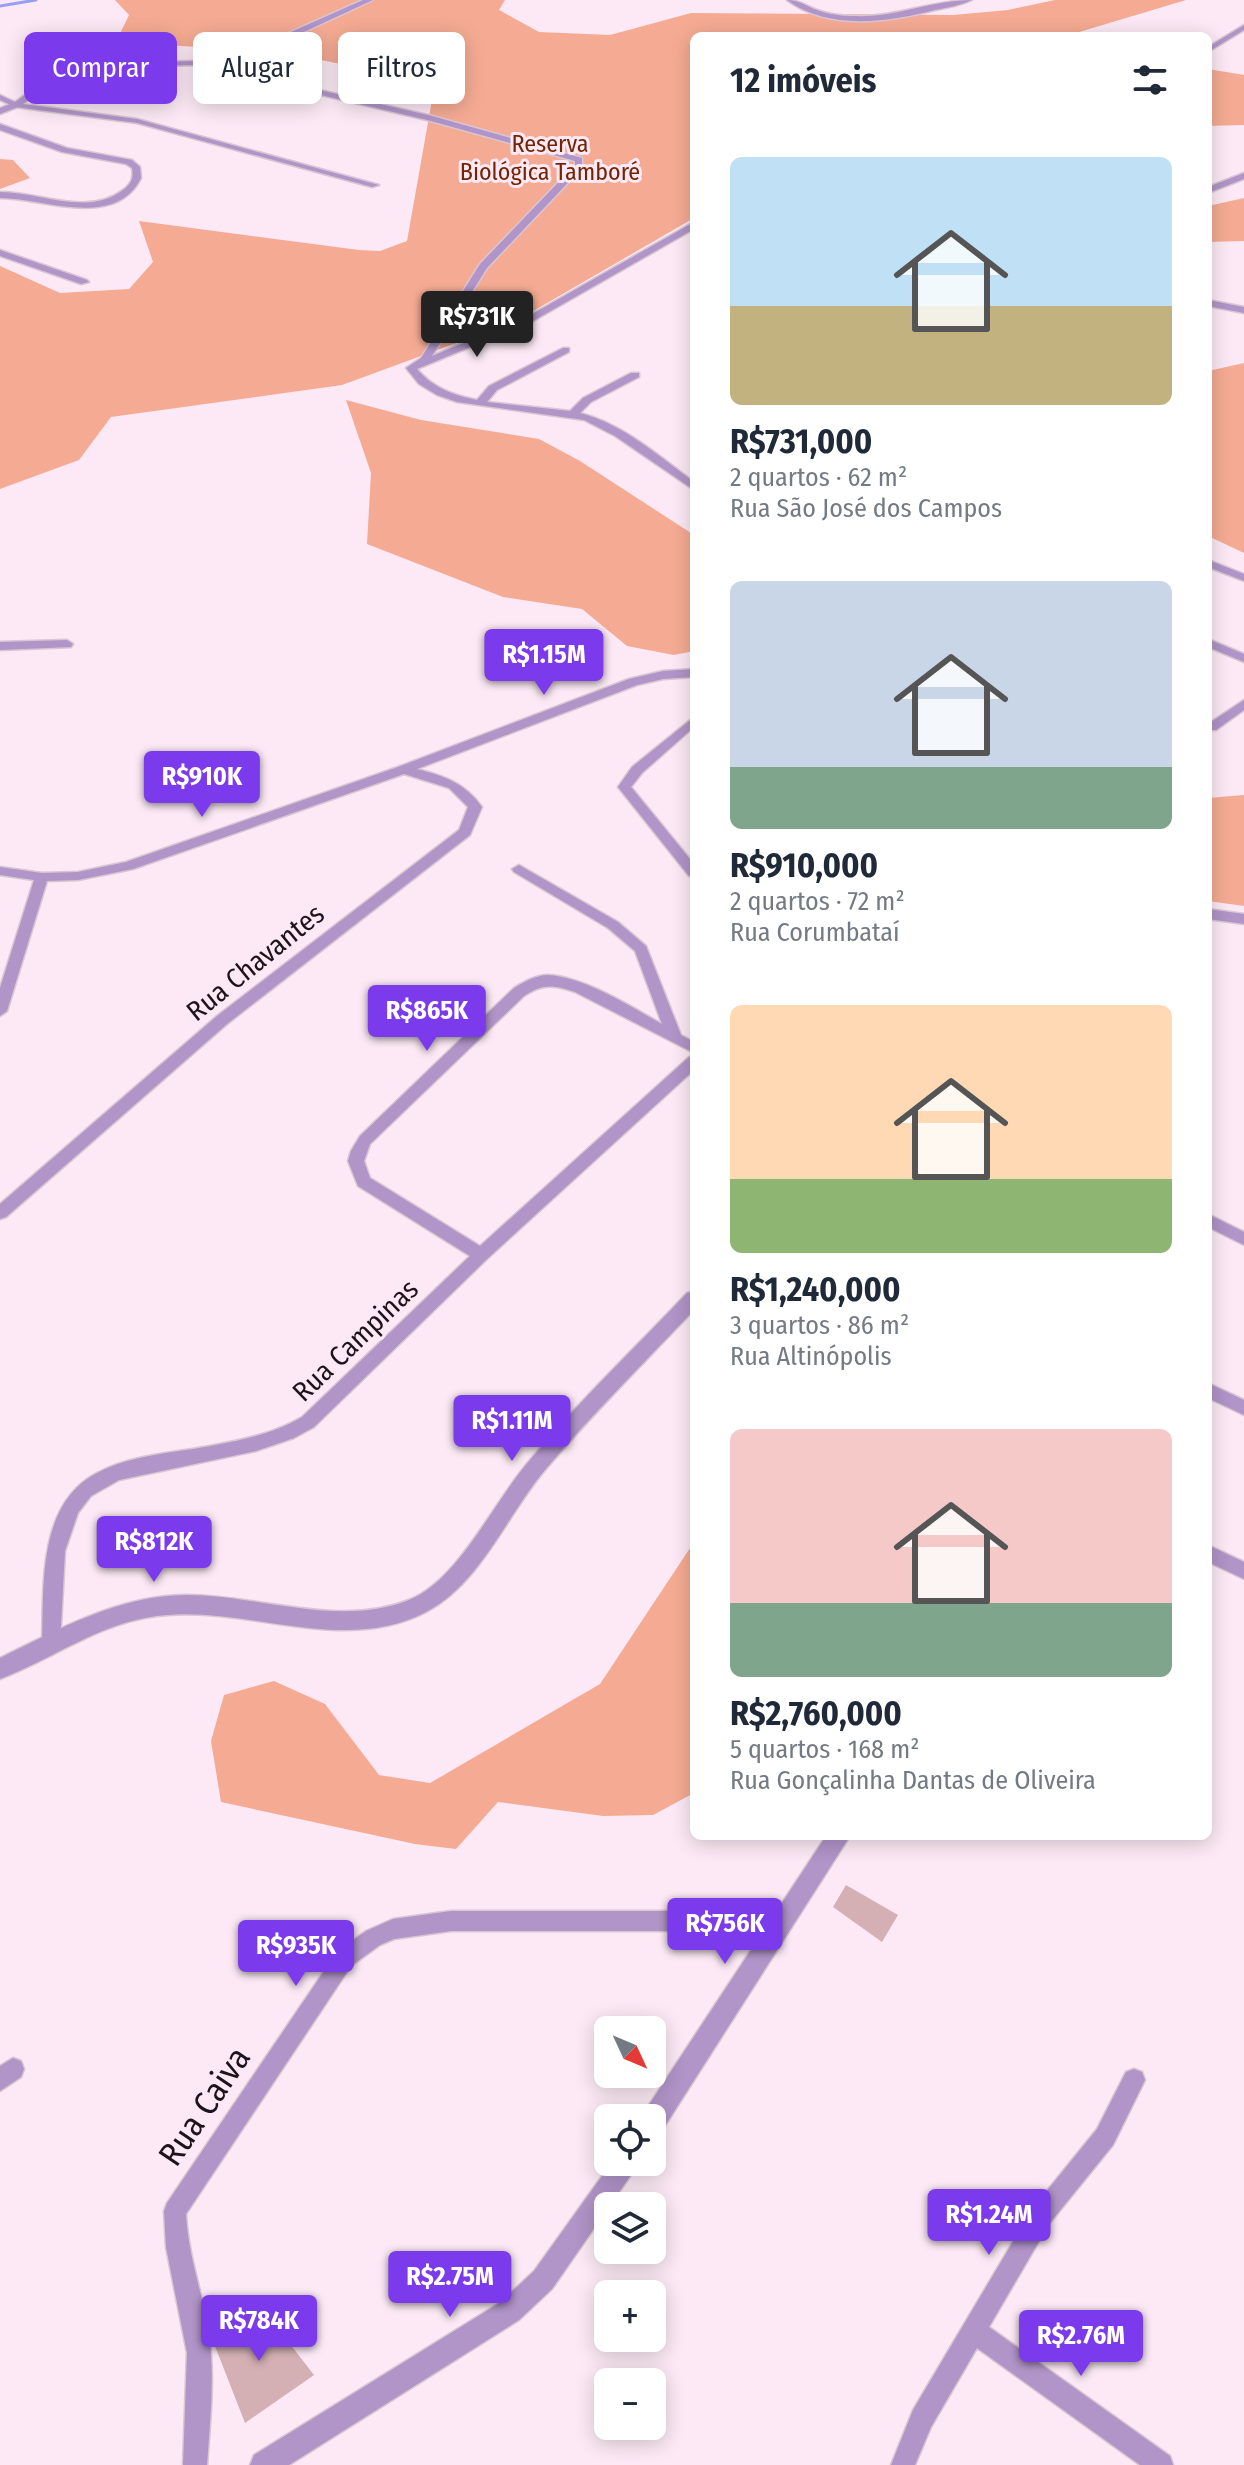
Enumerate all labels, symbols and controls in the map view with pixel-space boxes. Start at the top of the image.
chip: Comprar [24,32,177,104]
chip: Alugar [193,32,322,104]
chip: Filtros [338,32,465,104]
icon: filters [1128,58,1172,102]
text: 12 imóveis [730,60,876,101]
park label: Reserva Biológica Tamboré [460,130,640,186]
icon: home [879,209,1023,353]
pin: R$731K [412,291,542,359]
text: R$731K [439,301,515,332]
text: R$731,000 [730,421,872,462]
text: 2 quartos · 62 m² [730,462,907,493]
text: Rua São José dos Campos [730,493,1002,524]
pin: R$1.15M [470,629,618,697]
icon: home [879,633,1023,777]
text: R$1.15M [502,639,586,670]
pin: R$910K [137,751,267,819]
text: R$910K [162,761,242,792]
text: R$910,000 [730,845,878,886]
text: 2 quartos · 72 m² [730,886,905,917]
street label: Rua Chavantes [180,897,331,1028]
text: Rua Corumbataí [730,917,900,948]
pin: R$865K [362,985,492,1053]
text: R$865K [386,995,468,1026]
icon: home [879,1057,1023,1201]
text: R$1,240,000 [730,1269,901,1310]
street label: Rua Campinas [286,1272,425,1408]
text: 3 quartos · 86 m² [730,1310,909,1341]
text: Rua Altinópolis [730,1341,892,1372]
pin: R$1.11M [438,1395,586,1463]
text: R$1.11M [472,1405,553,1436]
icon: home [879,1481,1023,1625]
pin: R$812K [89,1516,219,1584]
text: R$812K [115,1526,193,1557]
text: R$2,760,000 [730,1693,902,1734]
text: 5 quartos · 168 m² [730,1734,919,1765]
text: Rua Gonçalinha Dantas de Oliveira [730,1765,1096,1796]
pin: R$756K [660,1898,790,1966]
text: R$756K [685,1908,765,1939]
pin: R$935K [231,1920,361,1988]
text: R$935K [256,1930,336,1961]
north arrow [594,2016,666,2088]
map controls [594,2016,666,2440]
street label: Rua Caiva [150,2039,259,2173]
button: locate [594,2104,666,2176]
pin: R$1.24M [915,2189,1063,2257]
button: layers [594,2192,666,2264]
text: R$1.24M [946,2199,1032,2230]
pin: R$2.75M [376,2251,524,2319]
text: R$2.75M [406,2261,494,2292]
button: + [594,2280,666,2352]
pin: R$784K [194,2295,324,2363]
text: R$784K [219,2305,299,2336]
pin: R$2.76M [1007,2310,1155,2378]
text: R$2.76M [1037,2320,1125,2351]
button: − [594,2368,666,2440]

